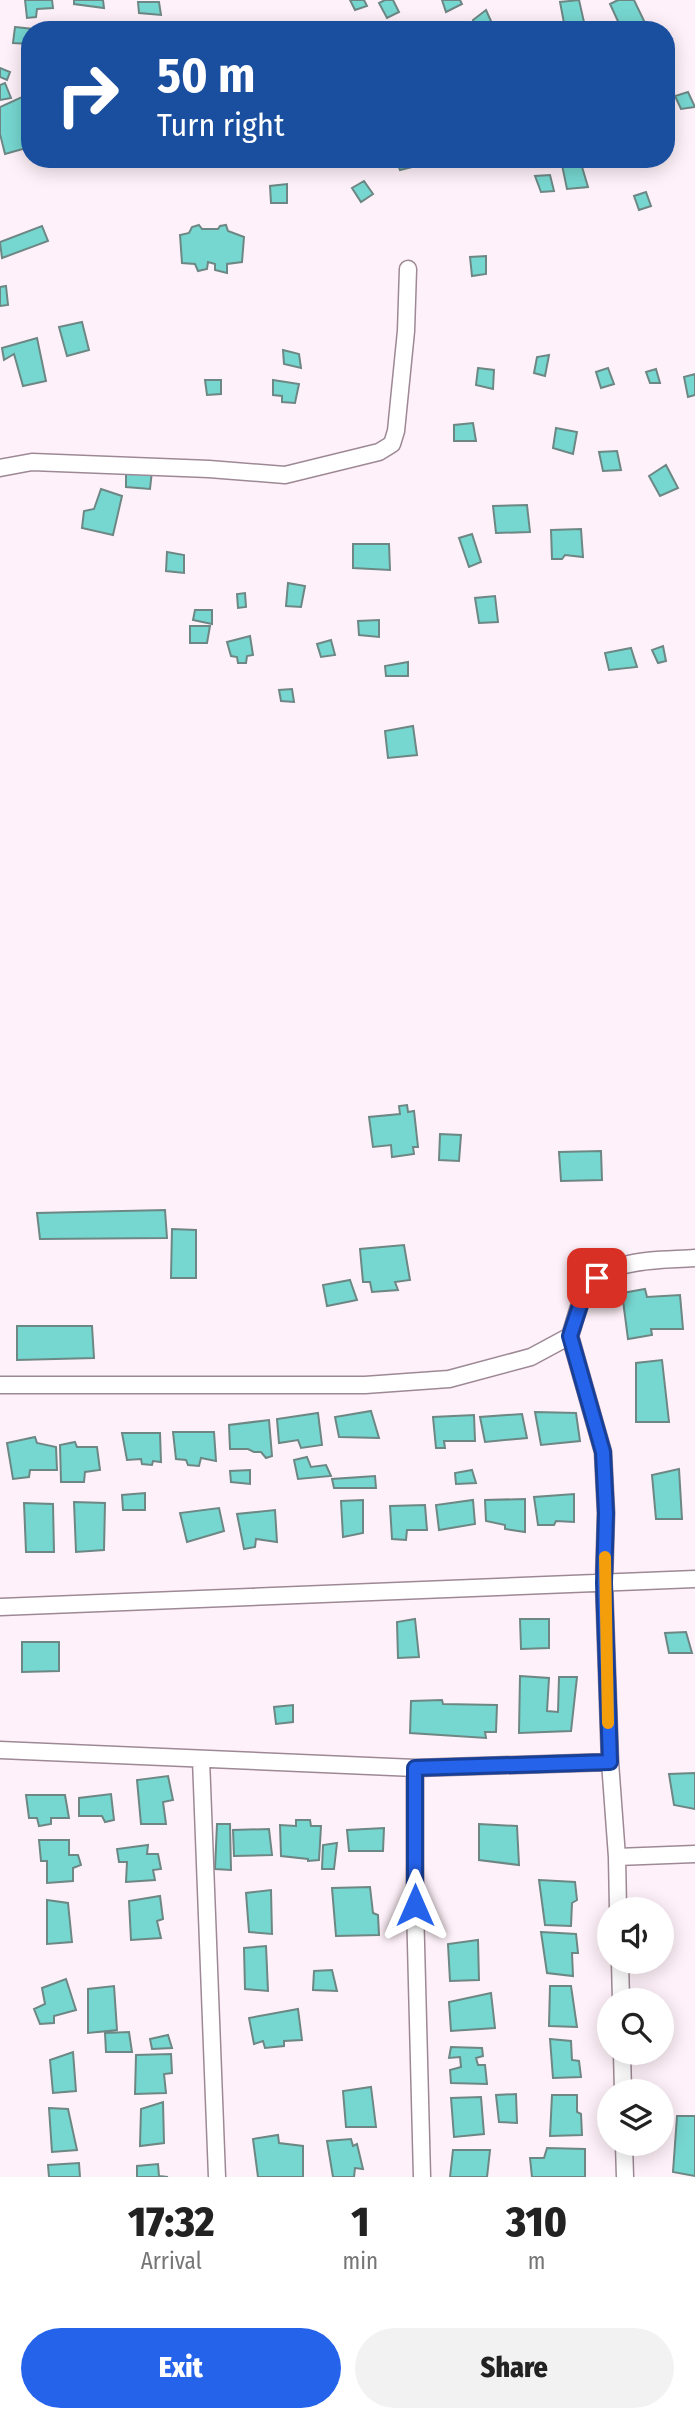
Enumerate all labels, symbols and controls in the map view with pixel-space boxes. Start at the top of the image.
text: 50 m [157,46,255,105]
icon: right [42,49,133,140]
text: Turn right [157,106,284,144]
pin [567,1248,627,1308]
icon: arrive [578,1259,616,1297]
position arrow [378,1868,452,1942]
map controls [597,1897,674,2156]
button: sound [597,1897,674,1974]
button: search [597,1988,674,2065]
button: layers [597,2079,674,2156]
text: 17:32 [128,2197,214,2247]
text: 1 [351,2197,369,2247]
text: 310 [506,2197,567,2247]
text: Arrival [141,2247,202,2275]
text: min [342,2247,378,2275]
text: m [528,2247,545,2275]
button: Exit [21,2328,341,2408]
button: Share [355,2328,674,2408]

